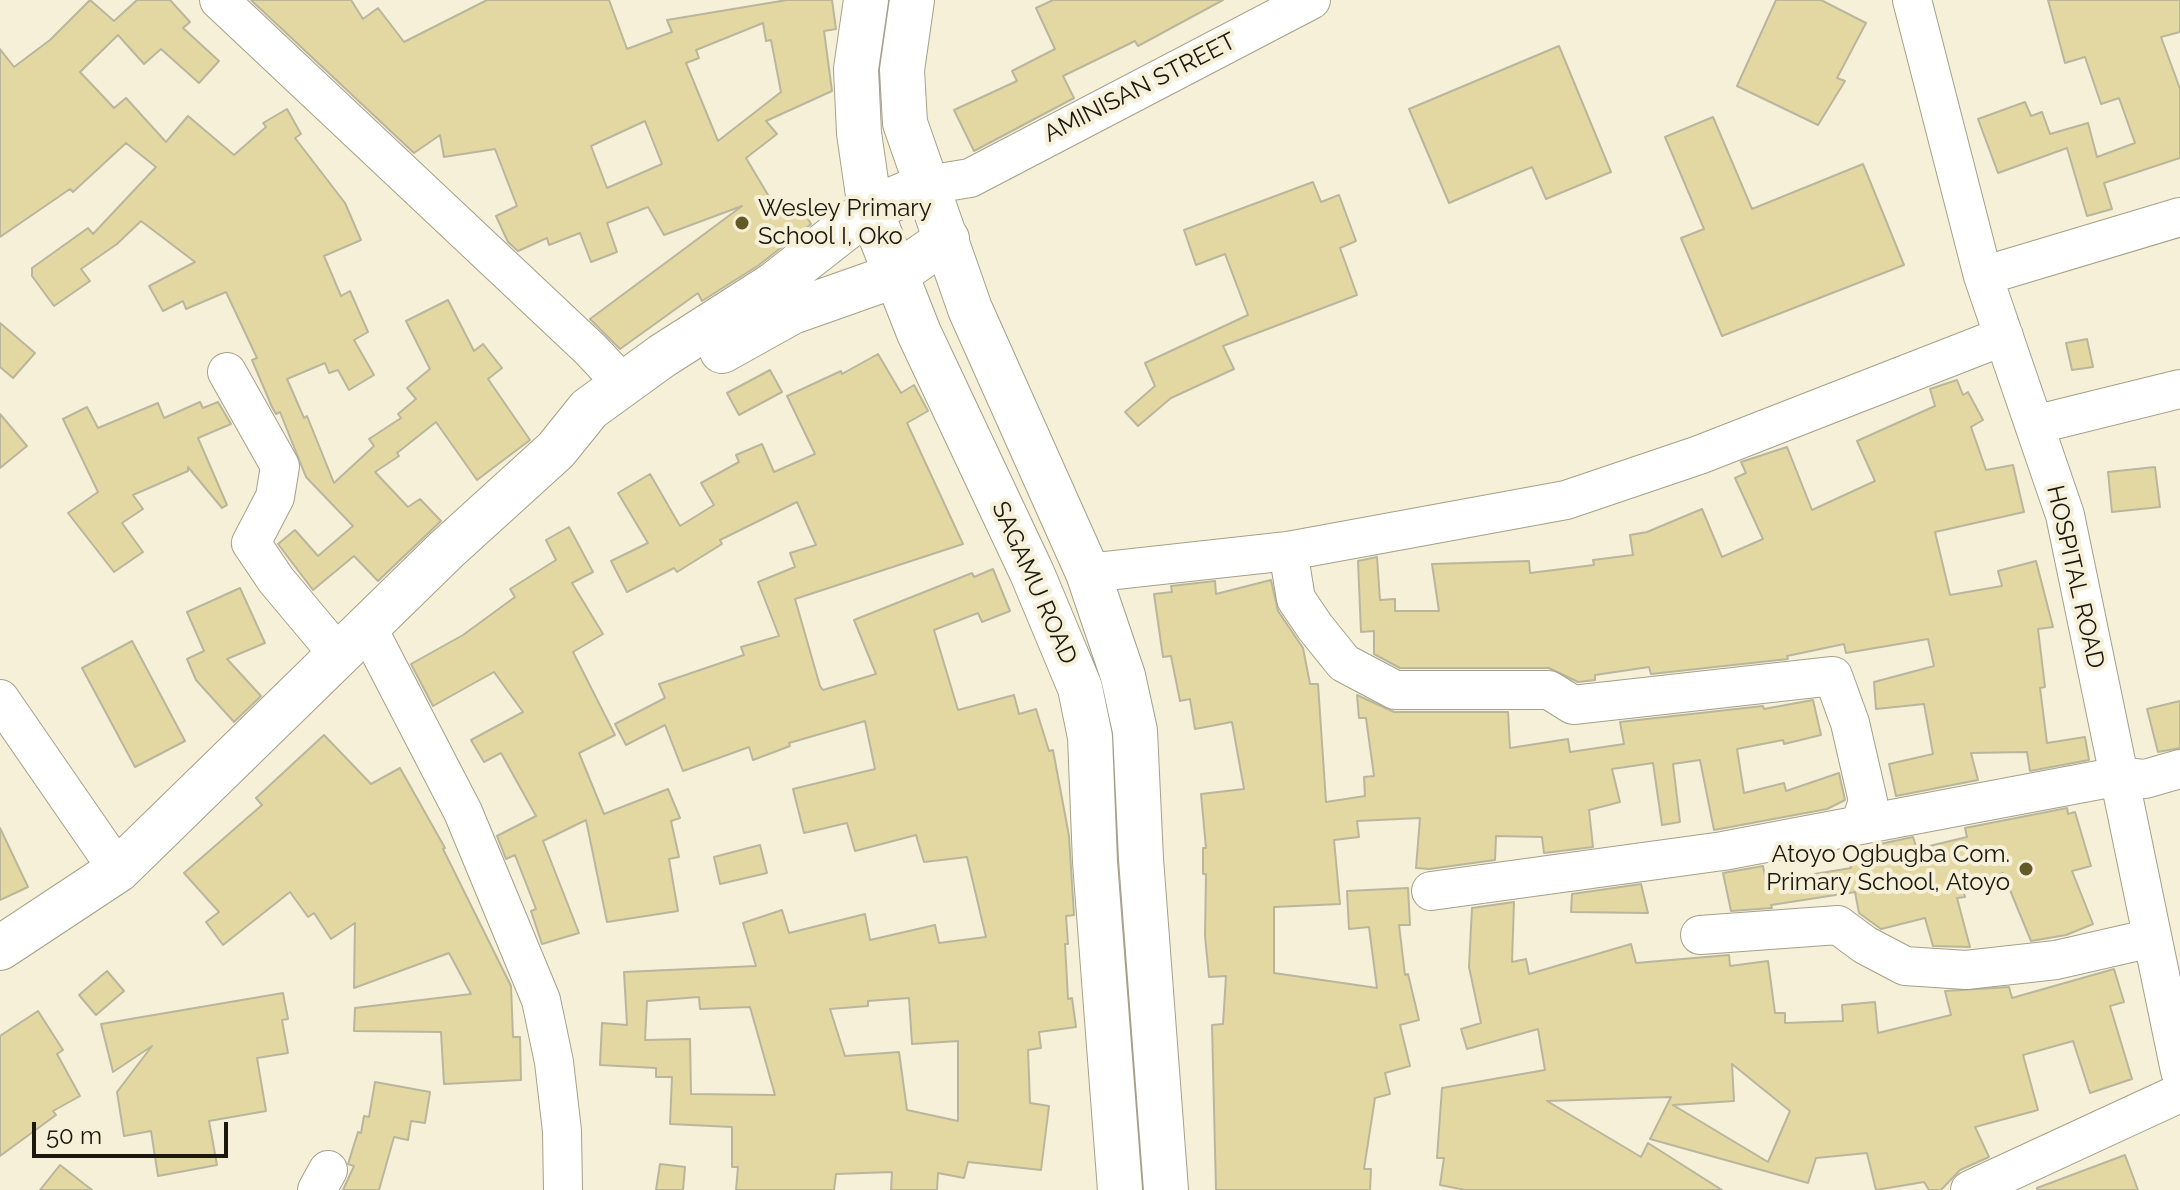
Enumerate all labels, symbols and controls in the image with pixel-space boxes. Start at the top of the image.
street label: AMINISAN STREET [1039,27,1241,149]
place label: Wesley Primary School I, Oko [758,195,932,251]
marker: Wesley Primary School I, Oko [733,214,751,232]
street label: HOSPITAL ROAD [2040,483,2110,671]
street label: SAGAMU ROAD [985,497,1083,669]
place label: Atoyo Ogbugba Com. Primary School, Atoyo [1766,841,2010,897]
marker: Atoyo Ogbugba Com. Primary School, Atoyo [2017,860,2035,878]
scale bar [36,1106,232,1156]
text: 50 m [46,1121,102,1150]

